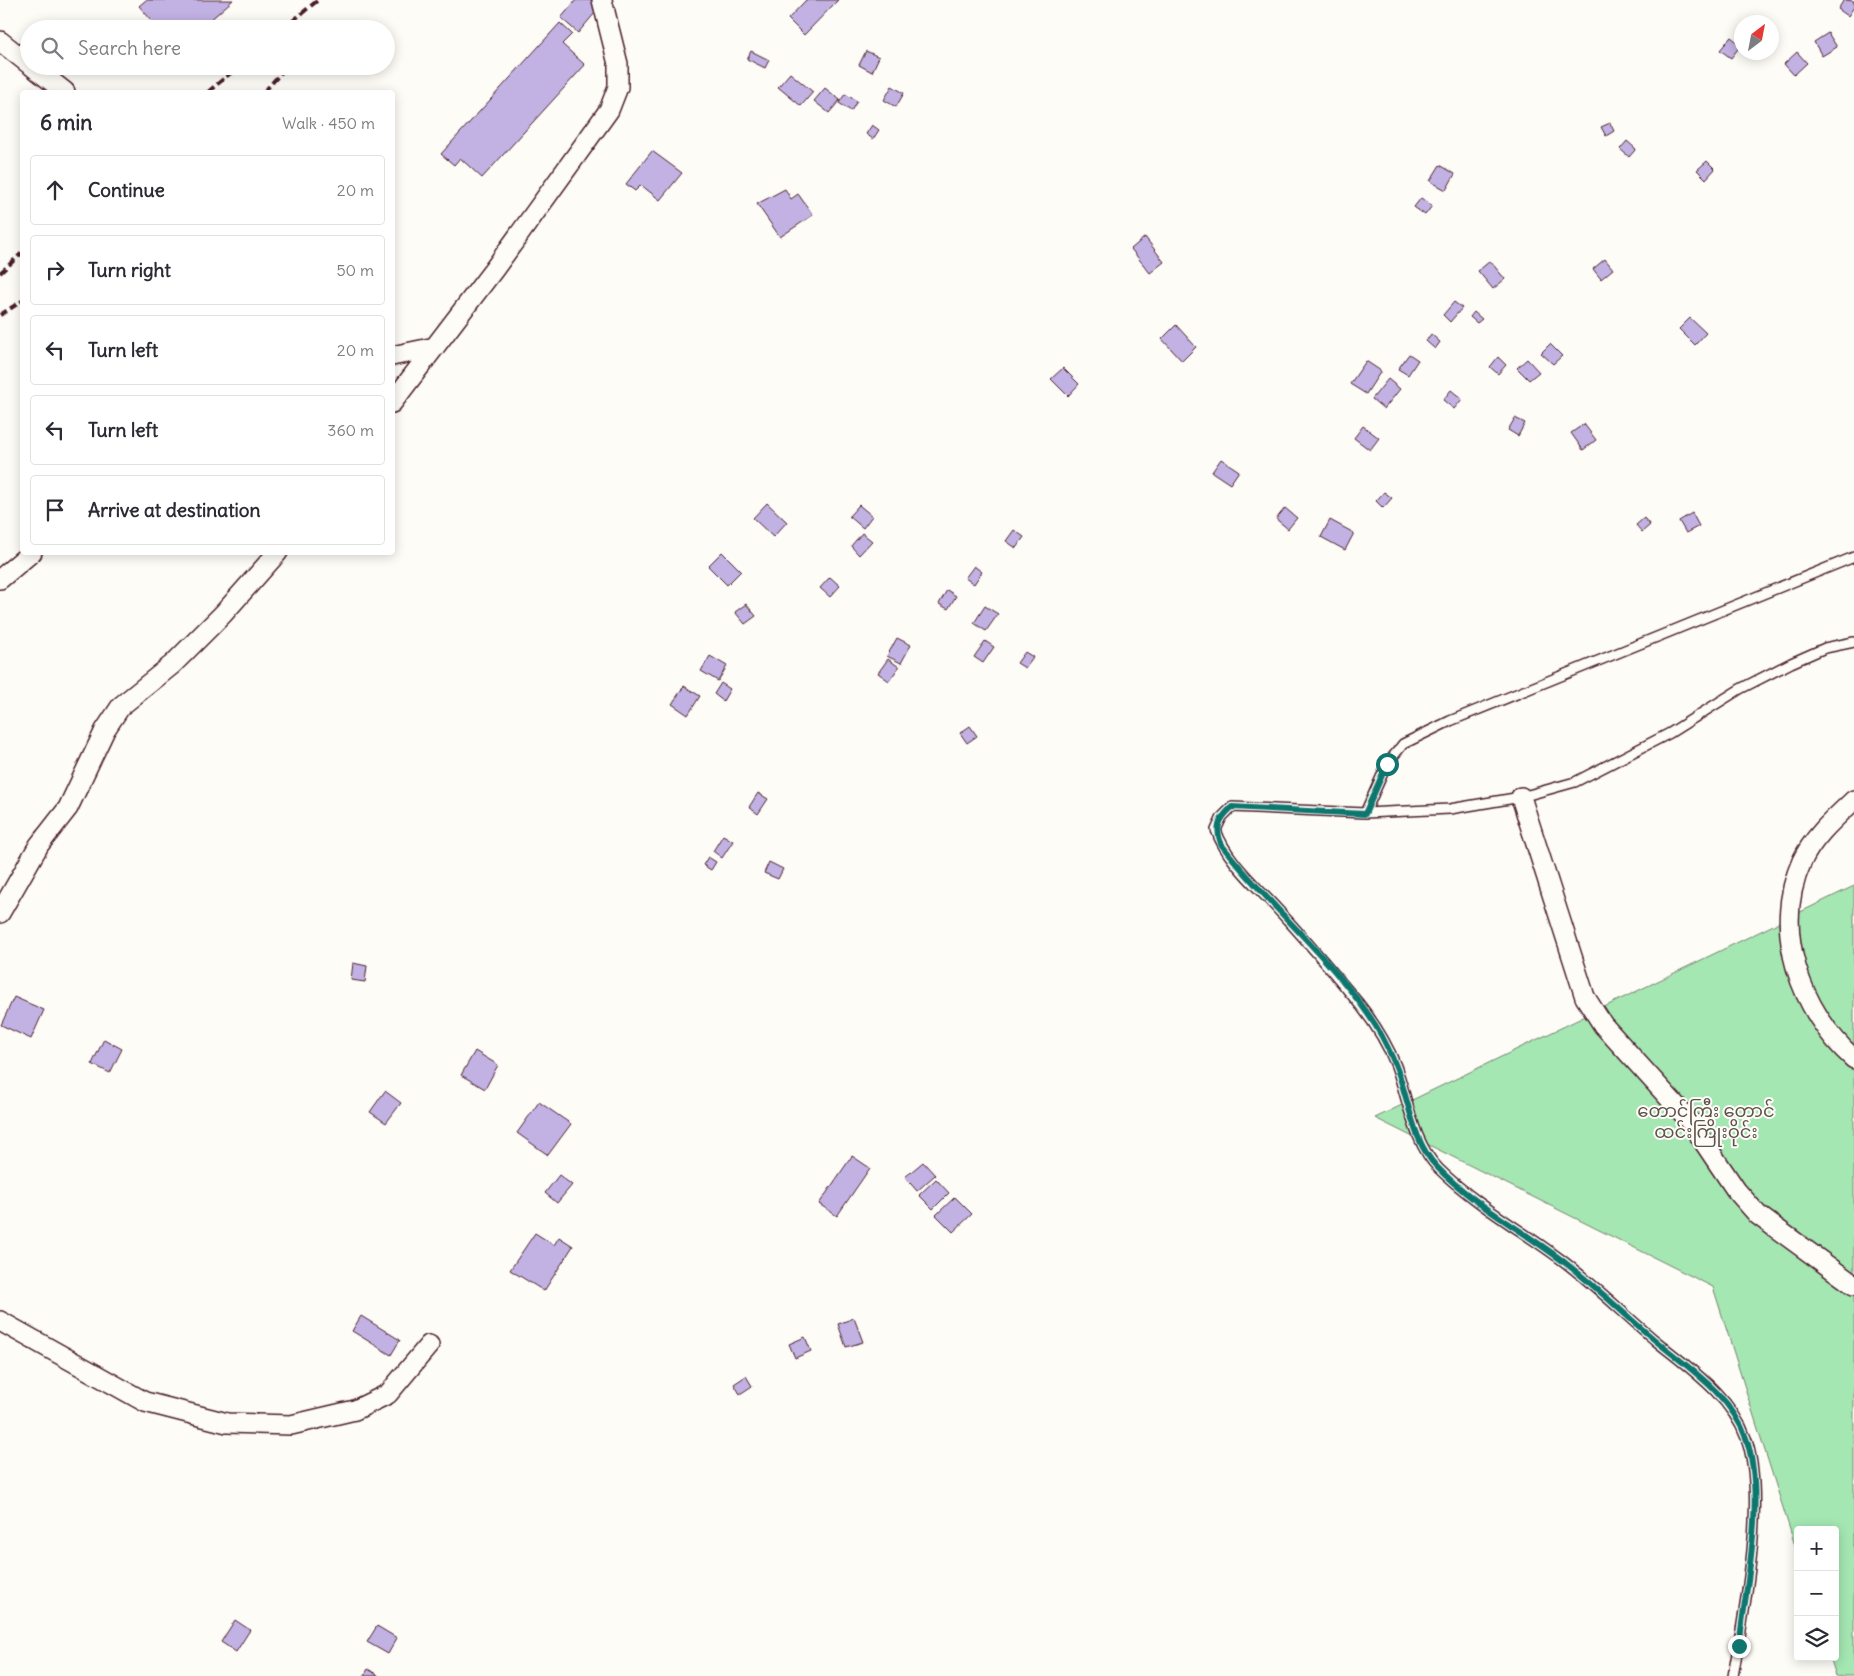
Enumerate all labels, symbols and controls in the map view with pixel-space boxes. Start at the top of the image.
north arrow [1734,15,1779,60]
search box [20,20,395,75]
icon: search [38,34,66,62]
text: Search here [78,36,181,60]
text: 6 min [40,109,92,136]
text: Walk · 450 m [282,113,375,133]
icon: ahead [41,176,69,204]
text: Continue [88,178,165,202]
text: 20 m [337,180,374,200]
icon: right [41,256,69,284]
text: Turn right [88,258,171,282]
text: 50 m [336,260,374,280]
icon: left [41,336,69,364]
text: Turn left [88,338,158,362]
text: 20 m [337,340,374,360]
icon: left [41,416,69,444]
text: Turn left [88,418,158,442]
text: 360 m [327,420,374,440]
icon: arrive [41,496,69,524]
text: Arrive at destination [88,498,261,522]
route start [1376,753,1399,776]
park label: တောင်ကြီး တောင် ထင်းကြိုးဝိုင်း [1637,1097,1775,1147]
map controls [1794,1526,1839,1661]
button: + [1794,1526,1839,1571]
button: − [1794,1571,1839,1616]
button: layers [1794,1616,1839,1661]
route end [1728,1635,1751,1658]

